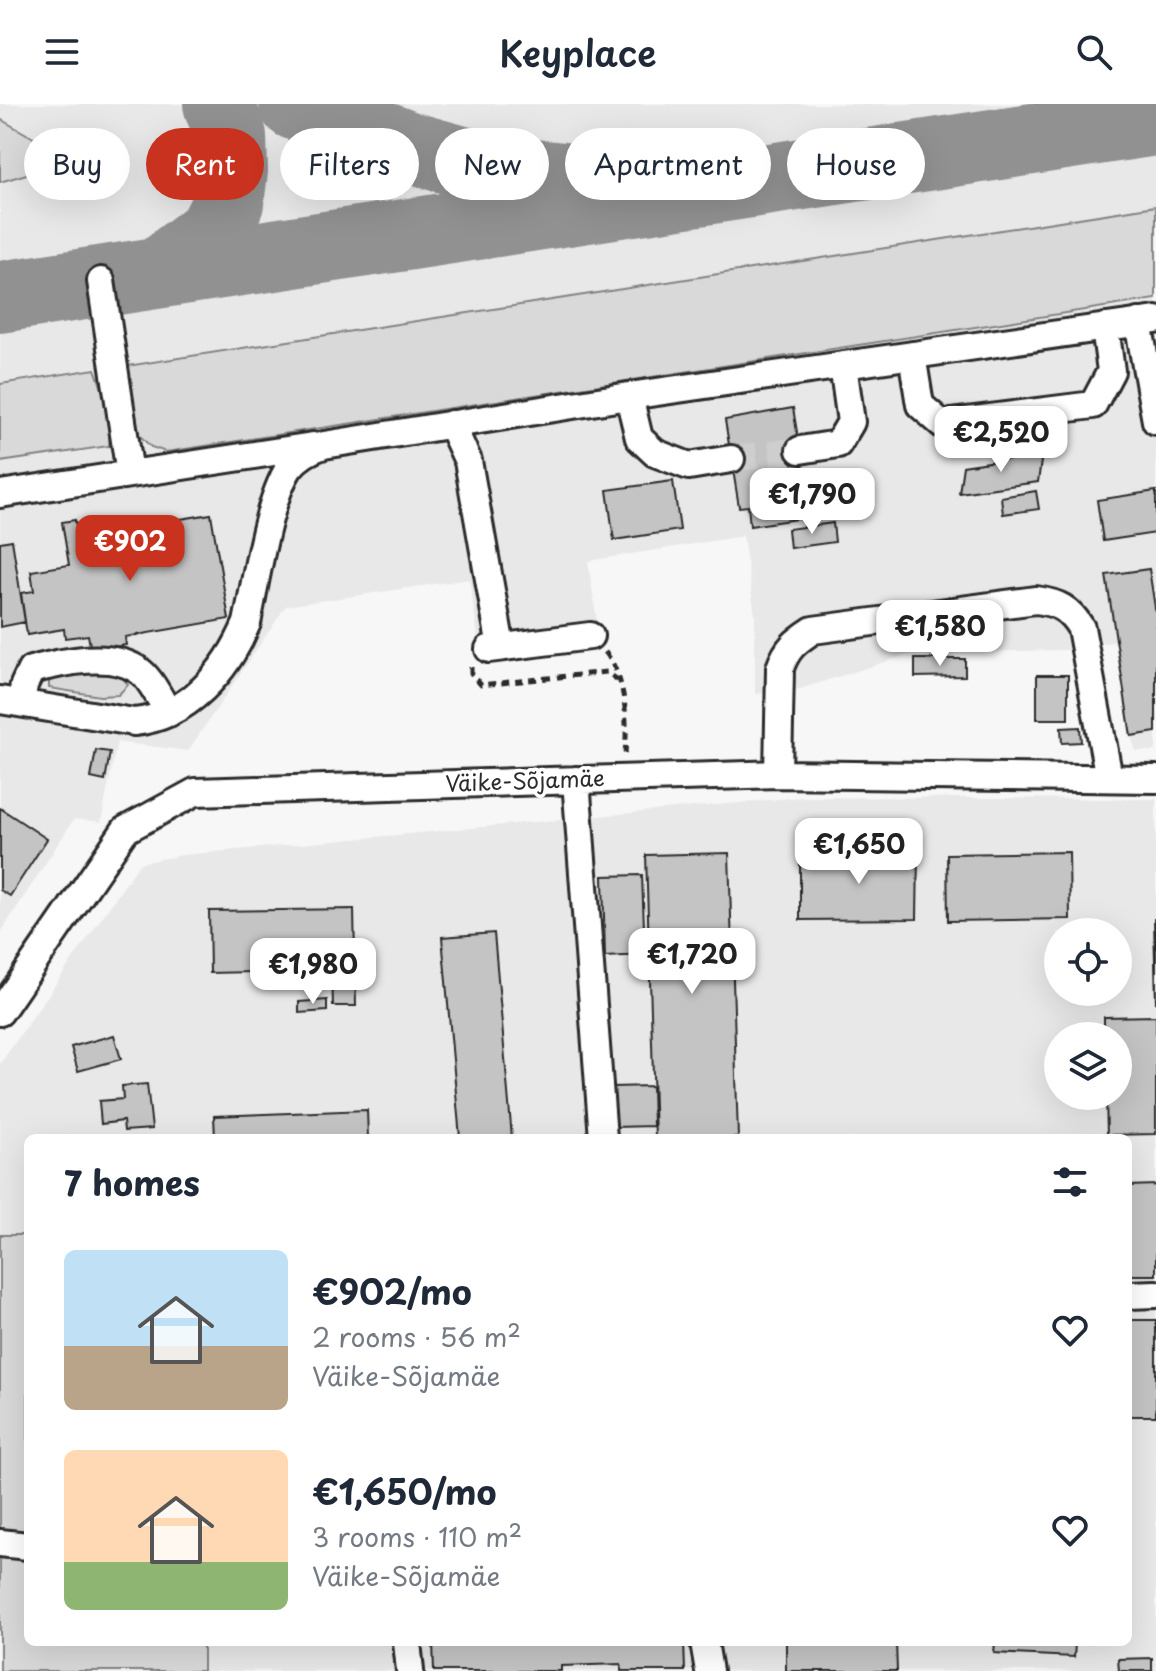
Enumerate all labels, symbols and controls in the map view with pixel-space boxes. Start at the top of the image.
text: Keyplace [499,25,657,79]
icon: menu [40,30,84,74]
icon: search [1072,30,1116,74]
chip: Buy [24,128,130,200]
chip: Rent [146,128,264,200]
chip: Filters [280,128,419,200]
chip: New [435,128,549,200]
chip: Apartment [565,128,771,200]
chip: House [787,128,925,200]
pin: €2,520 [936,406,1066,474]
text: €2,520 [953,412,1049,451]
pin: €1,790 [747,468,877,536]
text: €1,790 [768,474,856,513]
pin: €902 [83,515,177,583]
text: €902 [94,521,166,560]
pin: €1,580 [875,600,1005,668]
text: €1,580 [894,606,986,645]
street label: Väike-Sõjamäe [445,760,605,799]
pin: €1,650 [794,818,924,886]
text: €1,650 [813,824,905,863]
map controls [1044,918,1132,1110]
button: locate [1044,918,1132,1006]
pin: €1,720 [627,928,757,996]
text: €1,720 [647,934,737,973]
pin: €1,980 [248,938,378,1006]
text: €1,980 [268,944,358,983]
button: layers [1044,1022,1132,1110]
text: 7 homes [64,1156,200,1208]
icon: filters [1048,1160,1092,1204]
text: €902/mo [312,1265,472,1317]
icon: home [128,1282,224,1378]
icon: heart [1048,1308,1092,1352]
text: 2 rooms · 56 m² [312,1317,521,1356]
text: Väike-Sõjamäe [312,1356,500,1395]
text: €1,650/mo [312,1465,497,1517]
icon: home [128,1482,224,1578]
icon: heart [1048,1508,1092,1552]
text: 3 rooms · 110 m² [312,1517,522,1556]
text: Väike-Sõjamäe [312,1556,500,1595]

